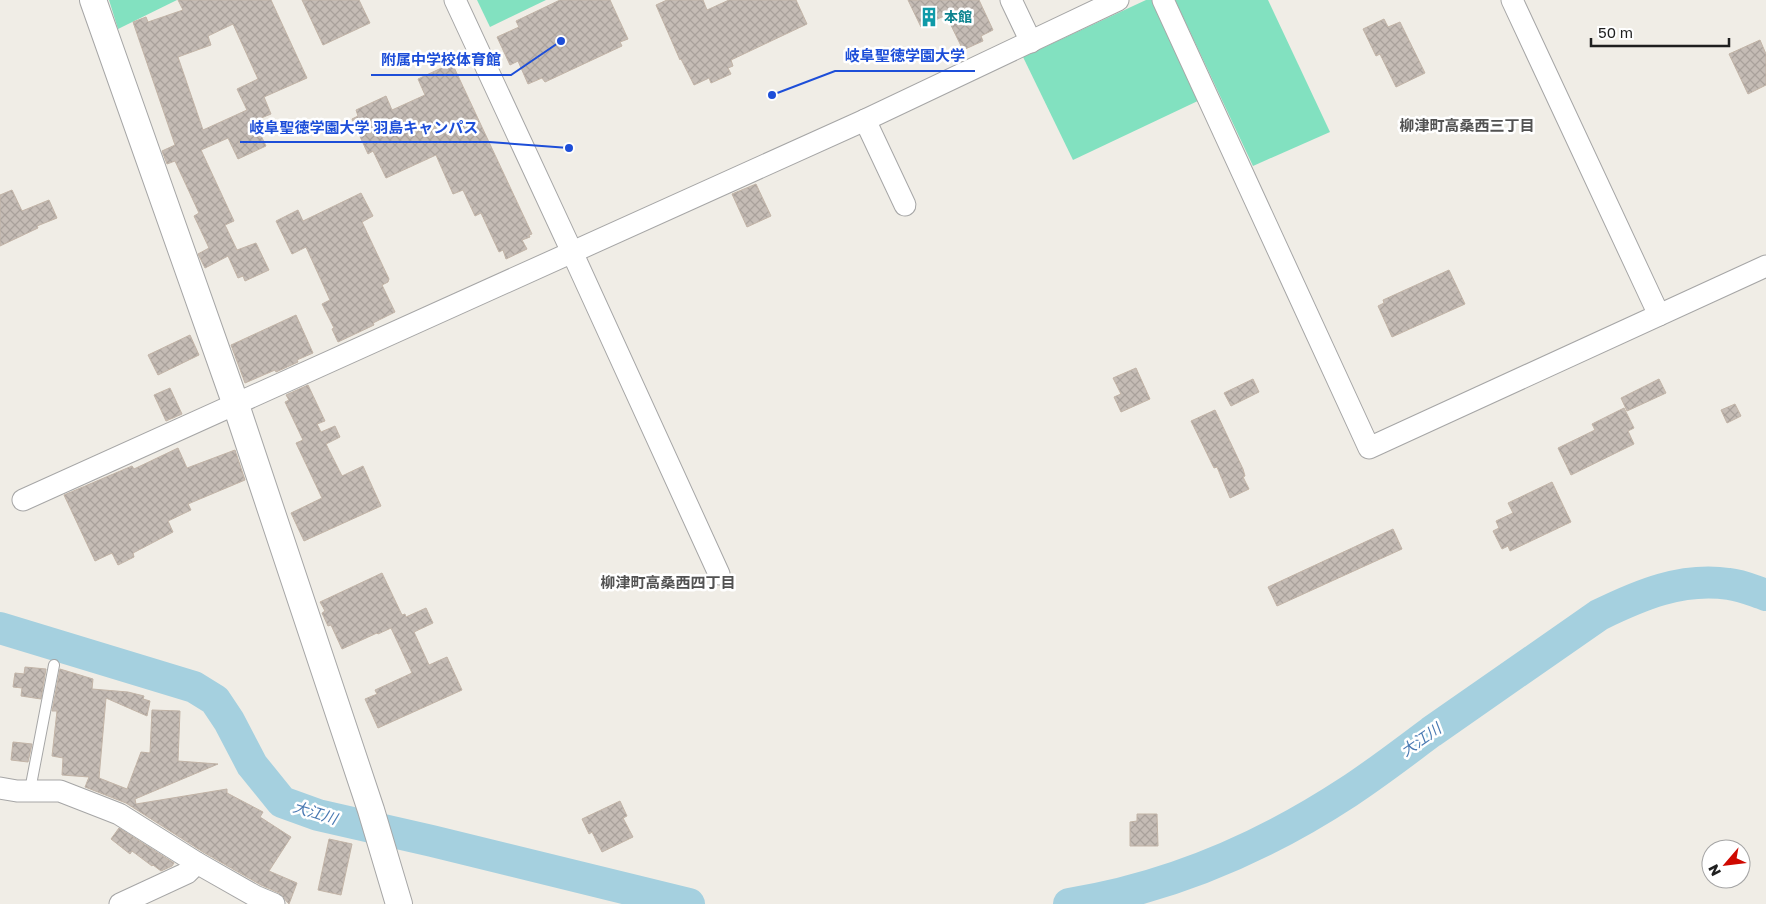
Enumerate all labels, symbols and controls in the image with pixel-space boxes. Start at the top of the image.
building icon: 本館 [918,6,940,28]
place label: 本館 [944,8,972,25]
scale bar [1591,15,1728,47]
text: 50 m [1598,23,1633,41]
callout: 岐阜聖徳学園大学 [835,41,975,71]
callout: 附属中学校体育館 [371,45,511,75]
text: 岐阜聖徳学園大学 [845,46,965,64]
text: 附属中学校体育館 [381,50,501,68]
callout: 岐阜聖徳学園大学 羽島キャンパス [240,112,489,142]
district label: 柳津町高桑西三丁目 [1399,116,1535,134]
text: 岐阜聖徳学園大学 羽島キャンパス [250,118,478,136]
district label: 柳津町高桑西四丁目 [600,573,736,591]
water label: 大江川 [1397,718,1446,759]
water label: 大江川 [291,797,341,828]
north arrow [1701,839,1751,889]
text: N [1704,862,1724,879]

